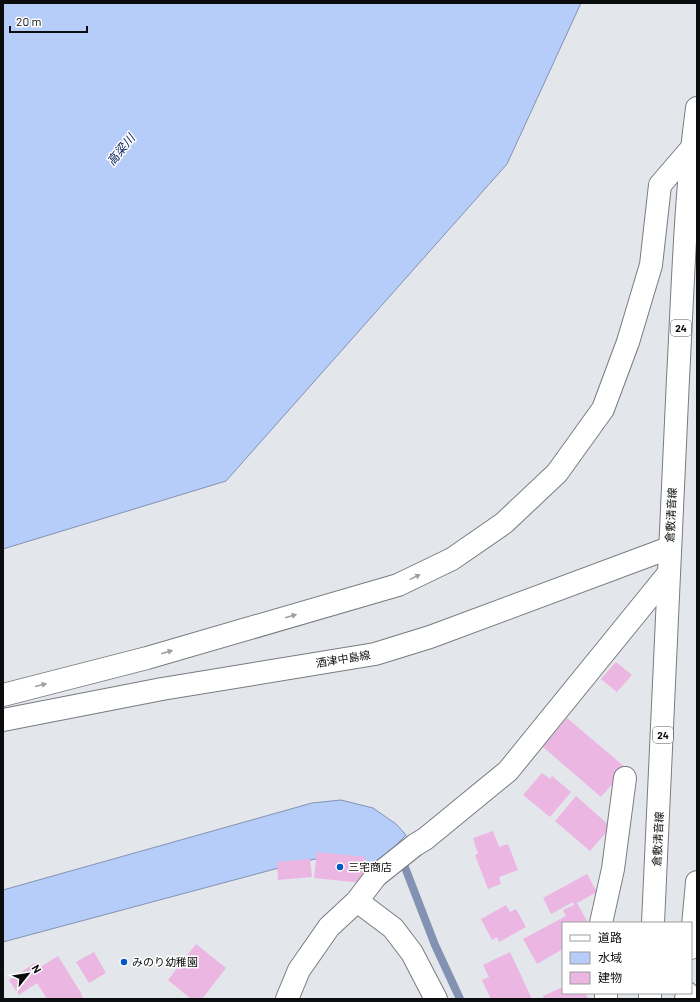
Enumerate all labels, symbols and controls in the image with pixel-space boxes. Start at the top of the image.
scale bar [10,8,87,34]
text: 20 m [16,14,42,28]
water label: 高梁川 [103,129,138,168]
road number: 24 [671,320,691,336]
street label: 倉敷清音線 [663,487,678,543]
one-way arrow [409,574,421,580]
one-way arrow [286,613,298,619]
street label: 酒津中島線 [315,648,371,669]
one-way arrow [161,649,173,655]
one-way arrow [35,682,47,688]
road number: 24 [653,727,673,743]
street label: 倉敷清音線 [650,811,665,867]
place label: 三宅商店 [348,860,392,873]
marker: 三宅商店 [335,862,345,872]
legend [562,922,692,994]
text: 道路 [598,930,622,944]
text: 水域 [598,950,622,964]
north arrow [8,954,48,994]
place label: みのり幼稚園 [132,955,198,968]
marker: みのり幼稚園 [119,957,129,967]
text: N [30,962,45,975]
text: 建物 [598,970,622,984]

